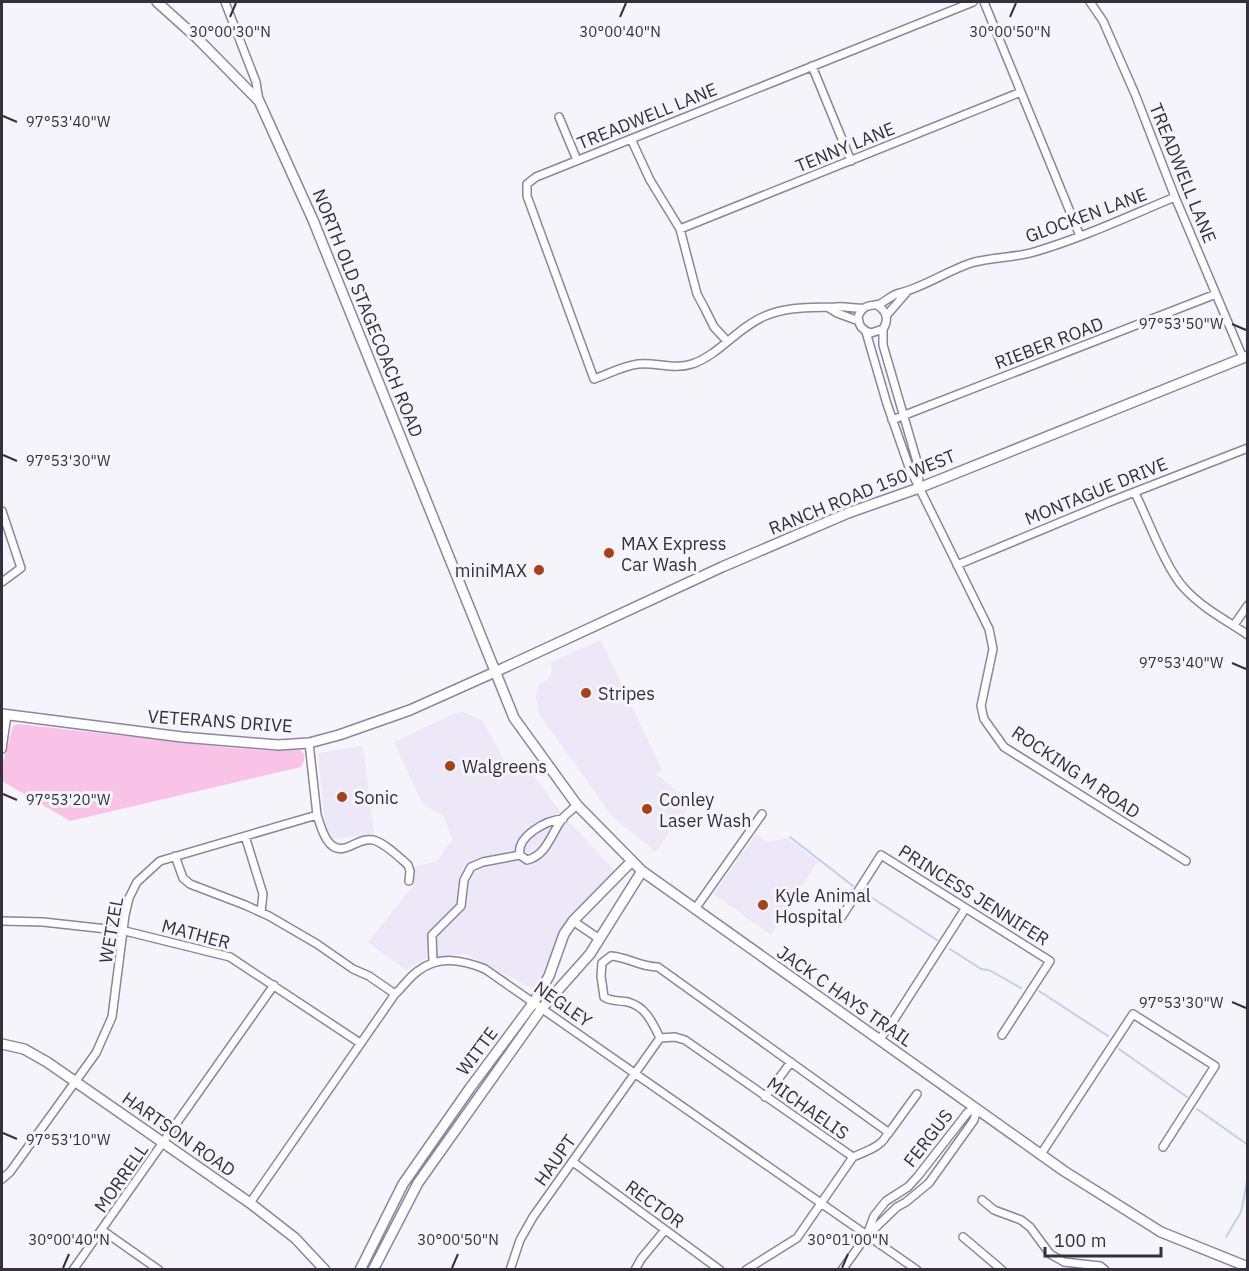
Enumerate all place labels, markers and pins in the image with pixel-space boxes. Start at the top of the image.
place label: MAX Express Car Wash [621,532,726,576]
marker: MAX Express Car Wash [602,546,616,560]
place label: miniMAX [455,559,527,582]
marker: miniMAX [532,563,546,577]
place label: Stripes [598,682,655,705]
marker: Stripes [579,686,593,700]
place label: Walgreens [462,755,547,778]
marker: Walgreens [443,759,457,773]
place label: Sonic [354,786,398,809]
place label: Conley Laser Wash [659,788,752,832]
marker: Sonic [335,790,349,804]
marker: Conley Laser Wash [640,802,654,816]
place label: Kyle Animal Hospital [775,884,871,928]
marker: Kyle Animal Hospital [756,898,770,912]

